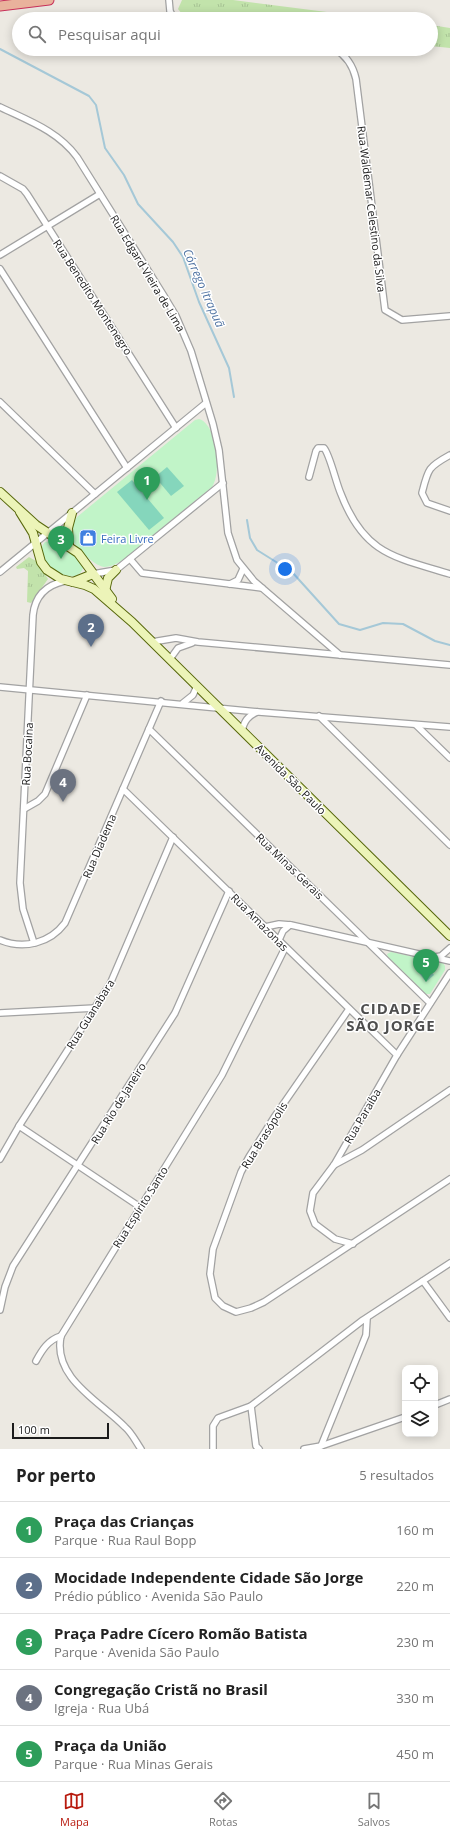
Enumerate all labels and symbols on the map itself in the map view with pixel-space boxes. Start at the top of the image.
street label: Rua Waldemar Celestino da Silva [354,125,390,293]
street label: Rua Edgard Vieira de Lima [107,212,189,334]
street label: Rua Benedito Montenegro [50,236,136,358]
water label: Córrego Itrapuã [179,246,229,330]
pin: 1 [134,467,160,500]
pin: 3 [48,526,74,559]
shop icon: Feira Livre [78,528,98,548]
place label: Feira Livre [101,531,154,546]
your location [275,559,295,579]
pin: 2 [78,614,104,647]
street label: Rua Bocaina [18,722,36,786]
street label: Avenida São Paulo [252,740,330,818]
pin: 4 [50,769,76,802]
street label: Rua Diadema [79,812,119,880]
street label: Rua Minas Gerais [253,830,327,902]
street label: Rua Amazonas [228,890,292,954]
pin: 5 [413,949,439,982]
street label: Rua Guanabara [63,976,117,1052]
district label: CIDADE SÃO JORGE [346,998,436,1035]
street label: Rua Rio de Janeiro [87,1059,149,1146]
street label: Rua Paraíba [340,1086,384,1146]
street label: Rua Brasópolis [237,1099,291,1171]
street label: Rua Espírito Santo [109,1163,171,1251]
scale bar [12,1421,109,1440]

